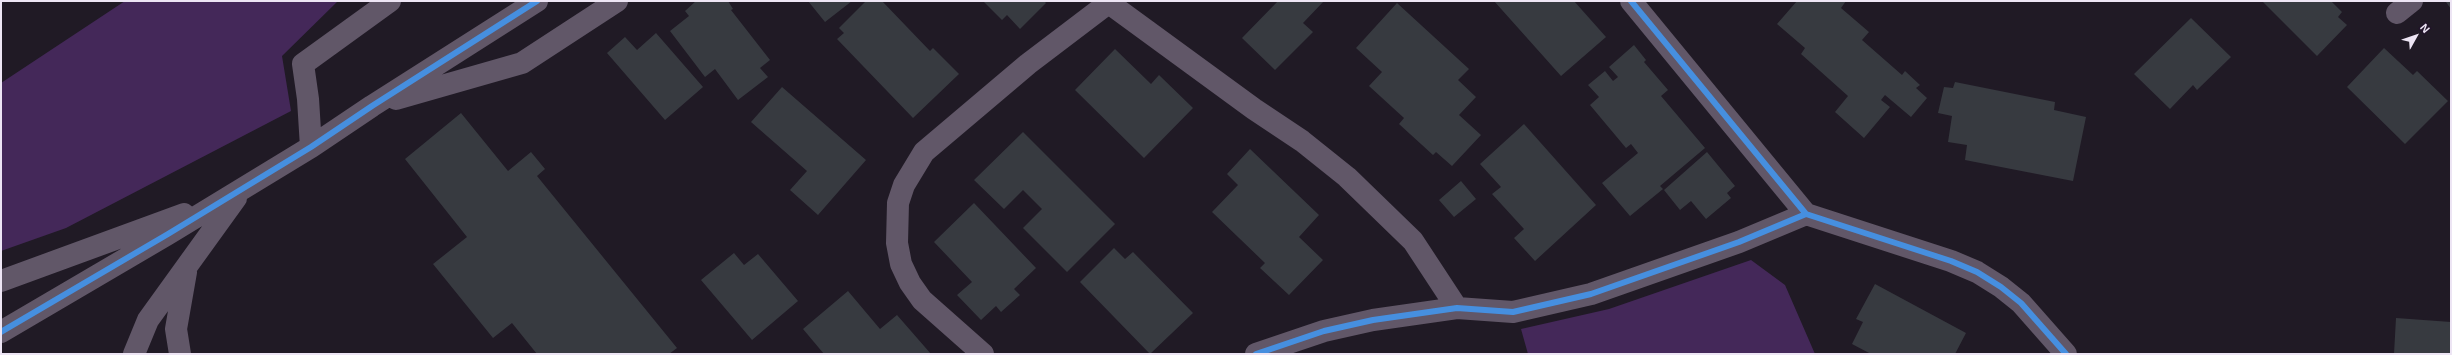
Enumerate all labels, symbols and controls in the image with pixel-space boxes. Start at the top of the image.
north arrow [2396,16,2436,56]
text: N [2418,21,2432,35]

